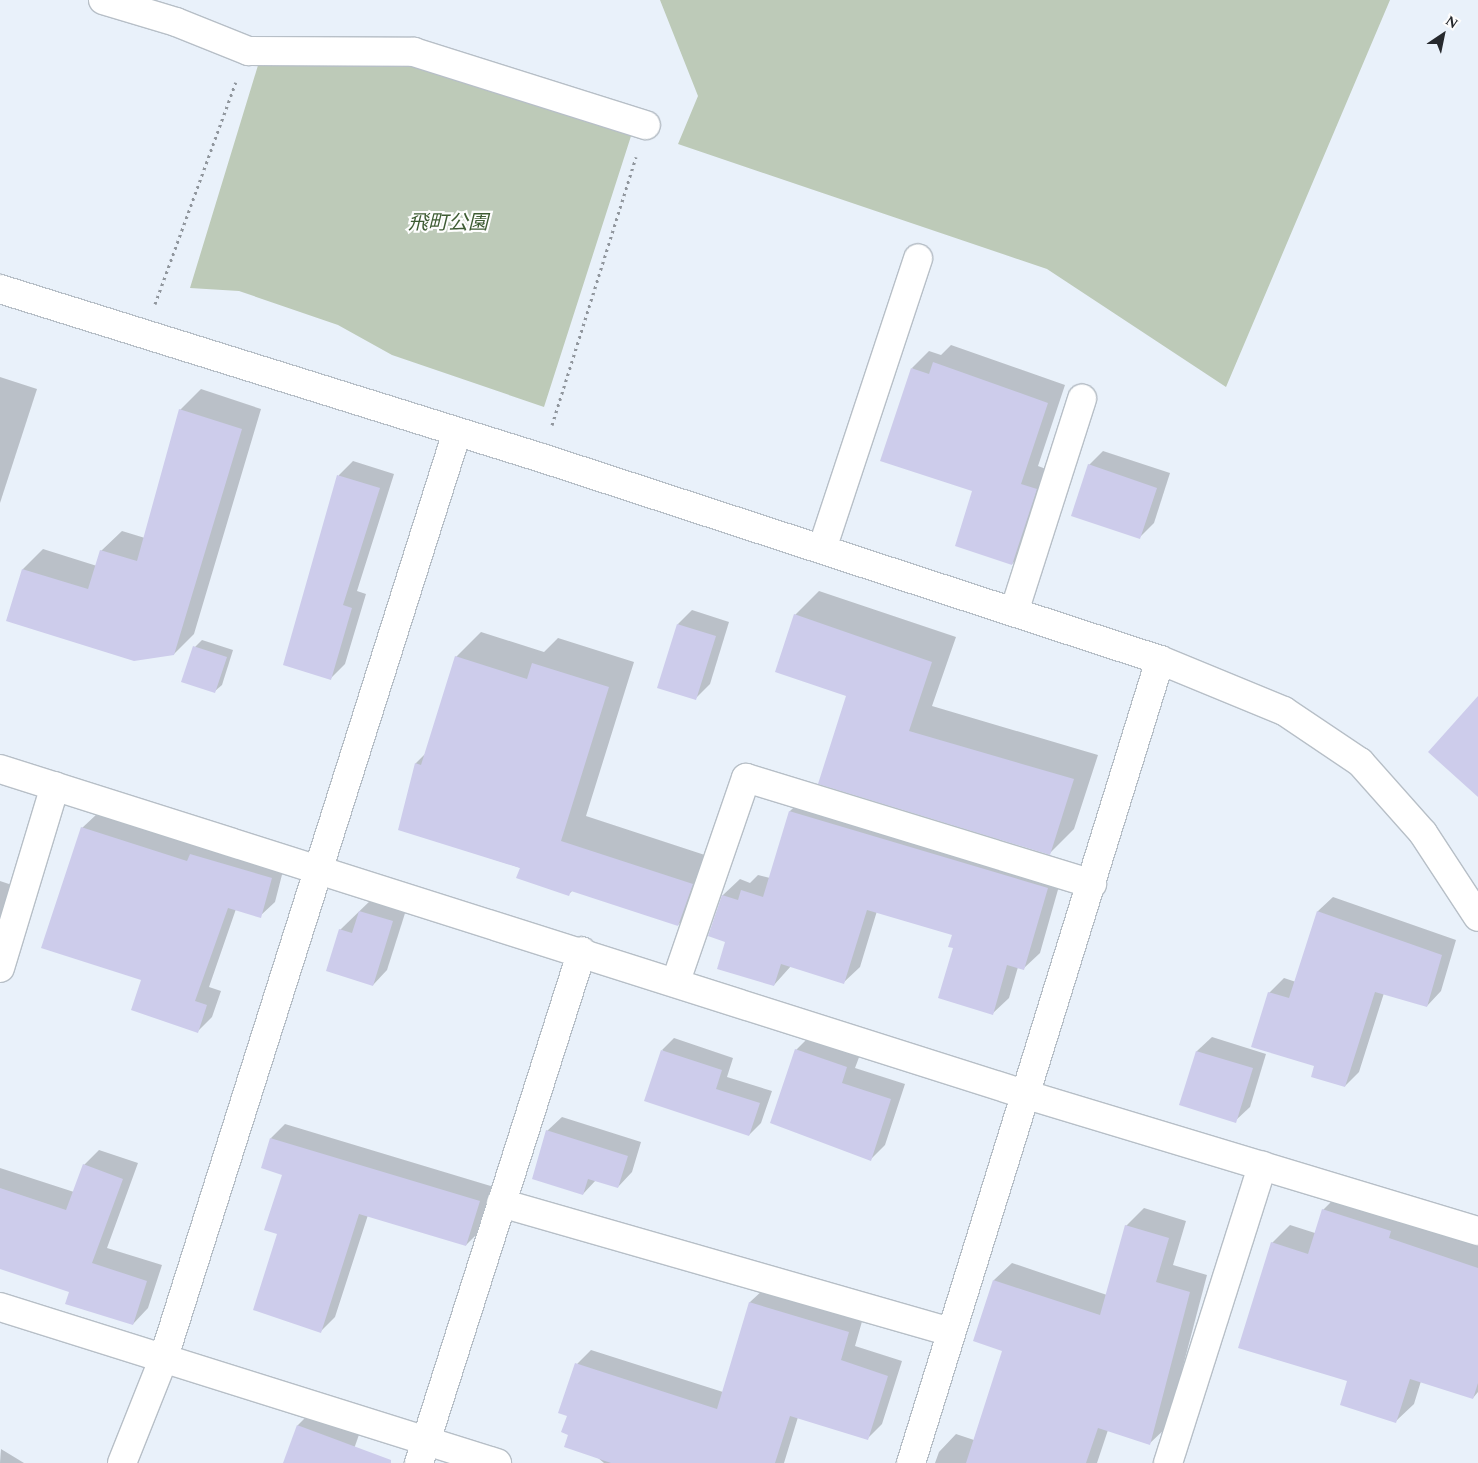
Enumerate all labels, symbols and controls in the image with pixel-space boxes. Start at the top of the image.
north arrow [1418,10,1468,60]
text: N [1441,10,1462,34]
park label: 飛町公園 [408,211,488,235]

